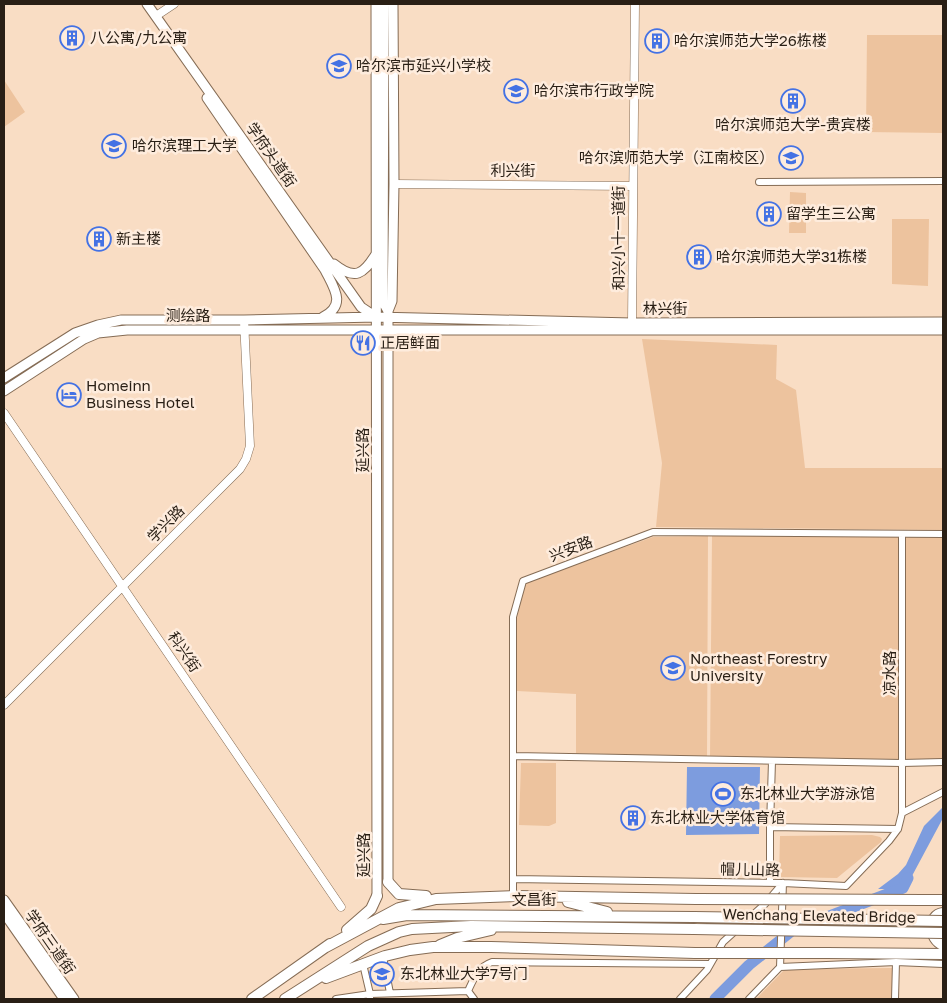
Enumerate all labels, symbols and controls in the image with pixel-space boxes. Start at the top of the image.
building icon: 八公寓/九公寓 [59,25,85,51]
place label: 八公寓/九公寓 [90,28,187,46]
building icon: 哈尔滨师范大学26栋楼 [644,28,670,54]
place label: 哈尔滨师范大学26栋楼 [674,31,827,49]
school or university icon: 哈尔滨市延兴小学校 [326,53,352,79]
place label: 哈尔滨市延兴小学校 [356,56,491,74]
school or university icon: 哈尔滨市行政学院 [503,78,529,104]
place label: 哈尔滨市行政学院 [534,81,654,99]
building icon: 哈尔滨师范大学-贵宾楼 [780,88,806,114]
place label: 哈尔滨师范大学-贵宾楼 [715,115,871,133]
street label: 学府头道街 [243,119,301,190]
school or university icon: 哈尔滨理工大学 [101,133,127,159]
place label: 哈尔滨理工大学 [132,136,237,154]
school or university icon: 哈尔滨师范大学（江南校区） [778,145,804,171]
place label: 哈尔滨师范大学（江南校区） [579,148,774,166]
street label: 利兴街 [490,161,536,179]
street label: 和兴小十一道街 [609,185,627,291]
building icon: 留学生三公寓 [756,201,782,227]
place label: 留学生三公寓 [786,204,876,222]
building icon: 新主楼 [86,226,112,252]
place label: 新主楼 [116,229,161,247]
building icon: 哈尔滨师范大学31栋楼 [686,244,712,270]
place label: 哈尔滨师范大学31栋楼 [716,247,867,265]
street label: 林兴街 [642,299,688,317]
street label: 测绘路 [165,306,211,324]
restaurant icon: 正居鲜面 [350,330,376,356]
place label: 正居鲜面 [380,333,440,351]
place label: Homeinn Business Hotel [86,376,195,411]
hotel icon: Homeinn Business Hotel [56,382,82,408]
street label: 延兴路 [353,427,371,473]
street label: 学兴路 [143,501,188,546]
street label: 兴安路 [546,532,595,565]
street label: 科兴街 [165,628,205,675]
place label: Northeast Forestry University [690,649,828,684]
street label: 凉水路 [880,650,898,696]
school or university icon: Northeast Forestry University [660,655,686,681]
sports icon: 东北林业大学游泳馆 [710,781,736,807]
place label: 东北林业大学游泳馆 [740,784,875,802]
building icon: 东北林业大学体育馆 [620,805,646,831]
place label: 东北林业大学体育馆 [650,808,785,826]
street label: 延兴路 [354,832,372,878]
street label: 帽儿山路 [720,859,780,879]
street label: 文昌街 [511,890,557,908]
street label: Wenchang Elevated Bridge [722,904,916,926]
street label: 学府三道街 [22,906,80,977]
school or university icon: 东北林业大学7号门 [369,961,395,987]
place label: 东北林业大学7号门 [400,964,528,982]

